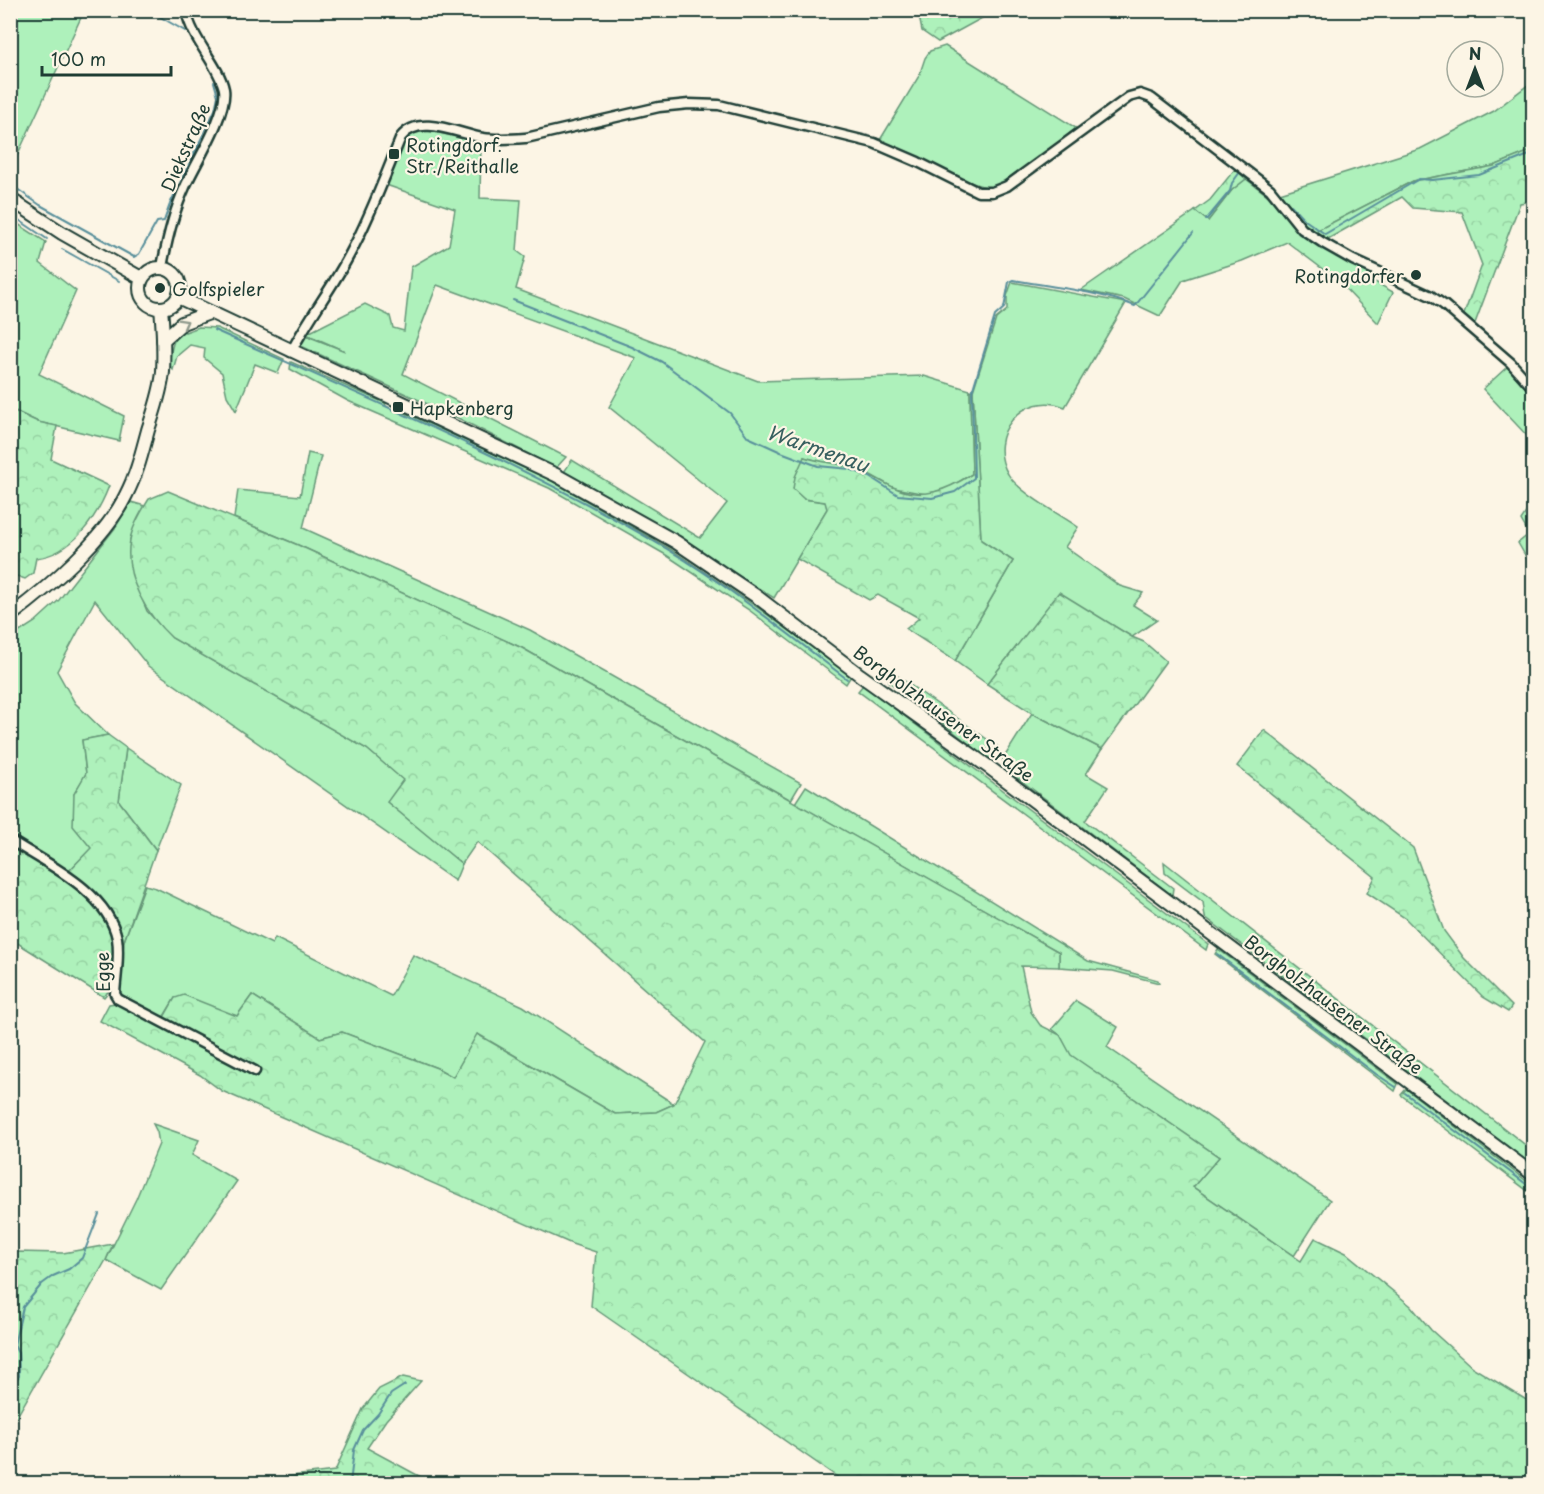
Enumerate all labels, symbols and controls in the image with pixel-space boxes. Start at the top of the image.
scale bar [42,39,171,77]
north arrow [1445,39,1505,99]
text: N [1469,41,1481,65]
text: 100 m [51,45,106,72]
street label: Diekstraße [153,98,217,196]
place label: Rotingdorf. Str./Reithalle [406,131,519,179]
marker: Rotingdorf. Str./Reithalle [387,147,401,161]
place label: Rotingdorfer [1294,262,1405,289]
marker: Rotingdorfer [1409,268,1423,282]
place label: Golfspieler [172,275,265,302]
marker: Golfspieler [153,281,167,295]
one-way arrow [178,319,188,330]
place label: Hapkenberg [410,394,514,421]
marker: Hapkenberg [391,400,405,414]
water label: Warmenau [763,417,875,480]
street label: Borgholzhausener Straße [848,638,1040,788]
street label: Borgholzhausener Straße [1239,928,1429,1080]
street label: Egge [88,951,116,993]

